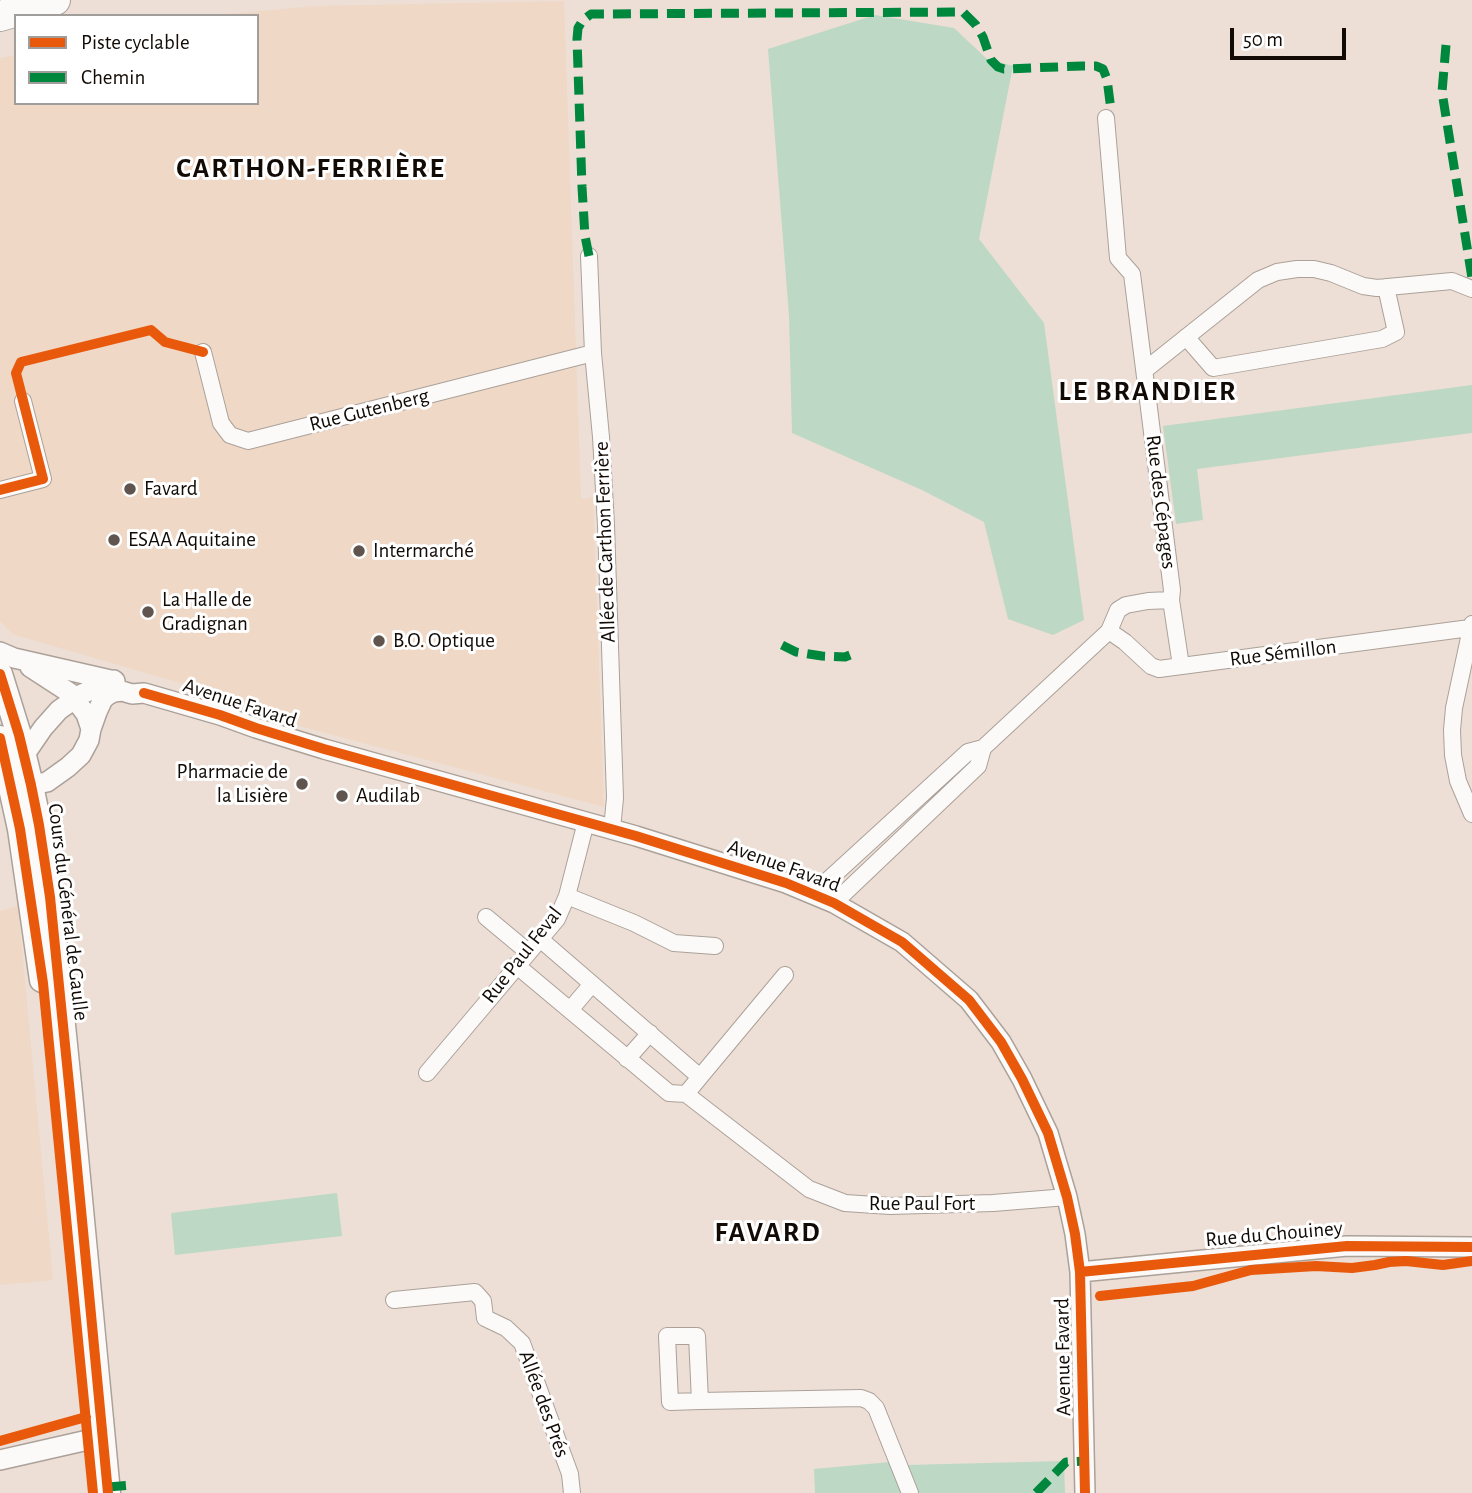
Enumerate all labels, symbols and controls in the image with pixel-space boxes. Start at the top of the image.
legend [14,14,259,105]
scale bar [1234,14,1350,58]
text: 50 m [1243,29,1283,50]
text: Piste cyclable [81,32,190,53]
text: Chemin [81,67,145,88]
district label: CARTHON-FERRIÈRE [178,152,444,186]
district label: LE BRANDIER [1060,375,1236,409]
street label: Rue Gutenberg [307,383,431,437]
street label: Rue des Cépages [1140,433,1182,571]
street label: Allée de Carthon Ferrière [589,441,621,643]
place label: Favard [144,476,198,502]
marker: Favard [122,481,138,497]
place label: ESAA Aquitaine [128,527,256,553]
marker: ESAA Aquitaine [106,532,122,548]
place label: Intermarché [373,538,474,564]
marker: Intermarché [351,543,367,559]
place label: La Halle de Gradignan [162,587,252,637]
marker: La Halle de Gradignan [140,604,156,620]
place label: B.O. Optique [393,628,495,654]
marker: B.O. Optique [371,633,387,649]
street label: Rue Sémillon [1228,634,1338,672]
street label: Avenue Favard [180,673,300,733]
place label: Pharmacie de la Lisière [177,759,288,809]
marker: Pharmacie de la Lisière [294,776,310,792]
place label: Audilab [356,783,420,809]
marker: Audilab [334,788,350,804]
street label: Cours du Général de Gaulle [42,802,94,1022]
street label: Avenue Favard [724,834,844,898]
street label: Rue Paul Feval [476,902,568,1008]
street label: Rue Paul Fort [869,1191,975,1217]
street label: Rue du Chouiney [1204,1215,1344,1253]
district label: FAVARD [715,1216,821,1250]
street label: Avenue Favard [1049,1298,1077,1416]
street label: Allée des Prés [513,1347,575,1461]

